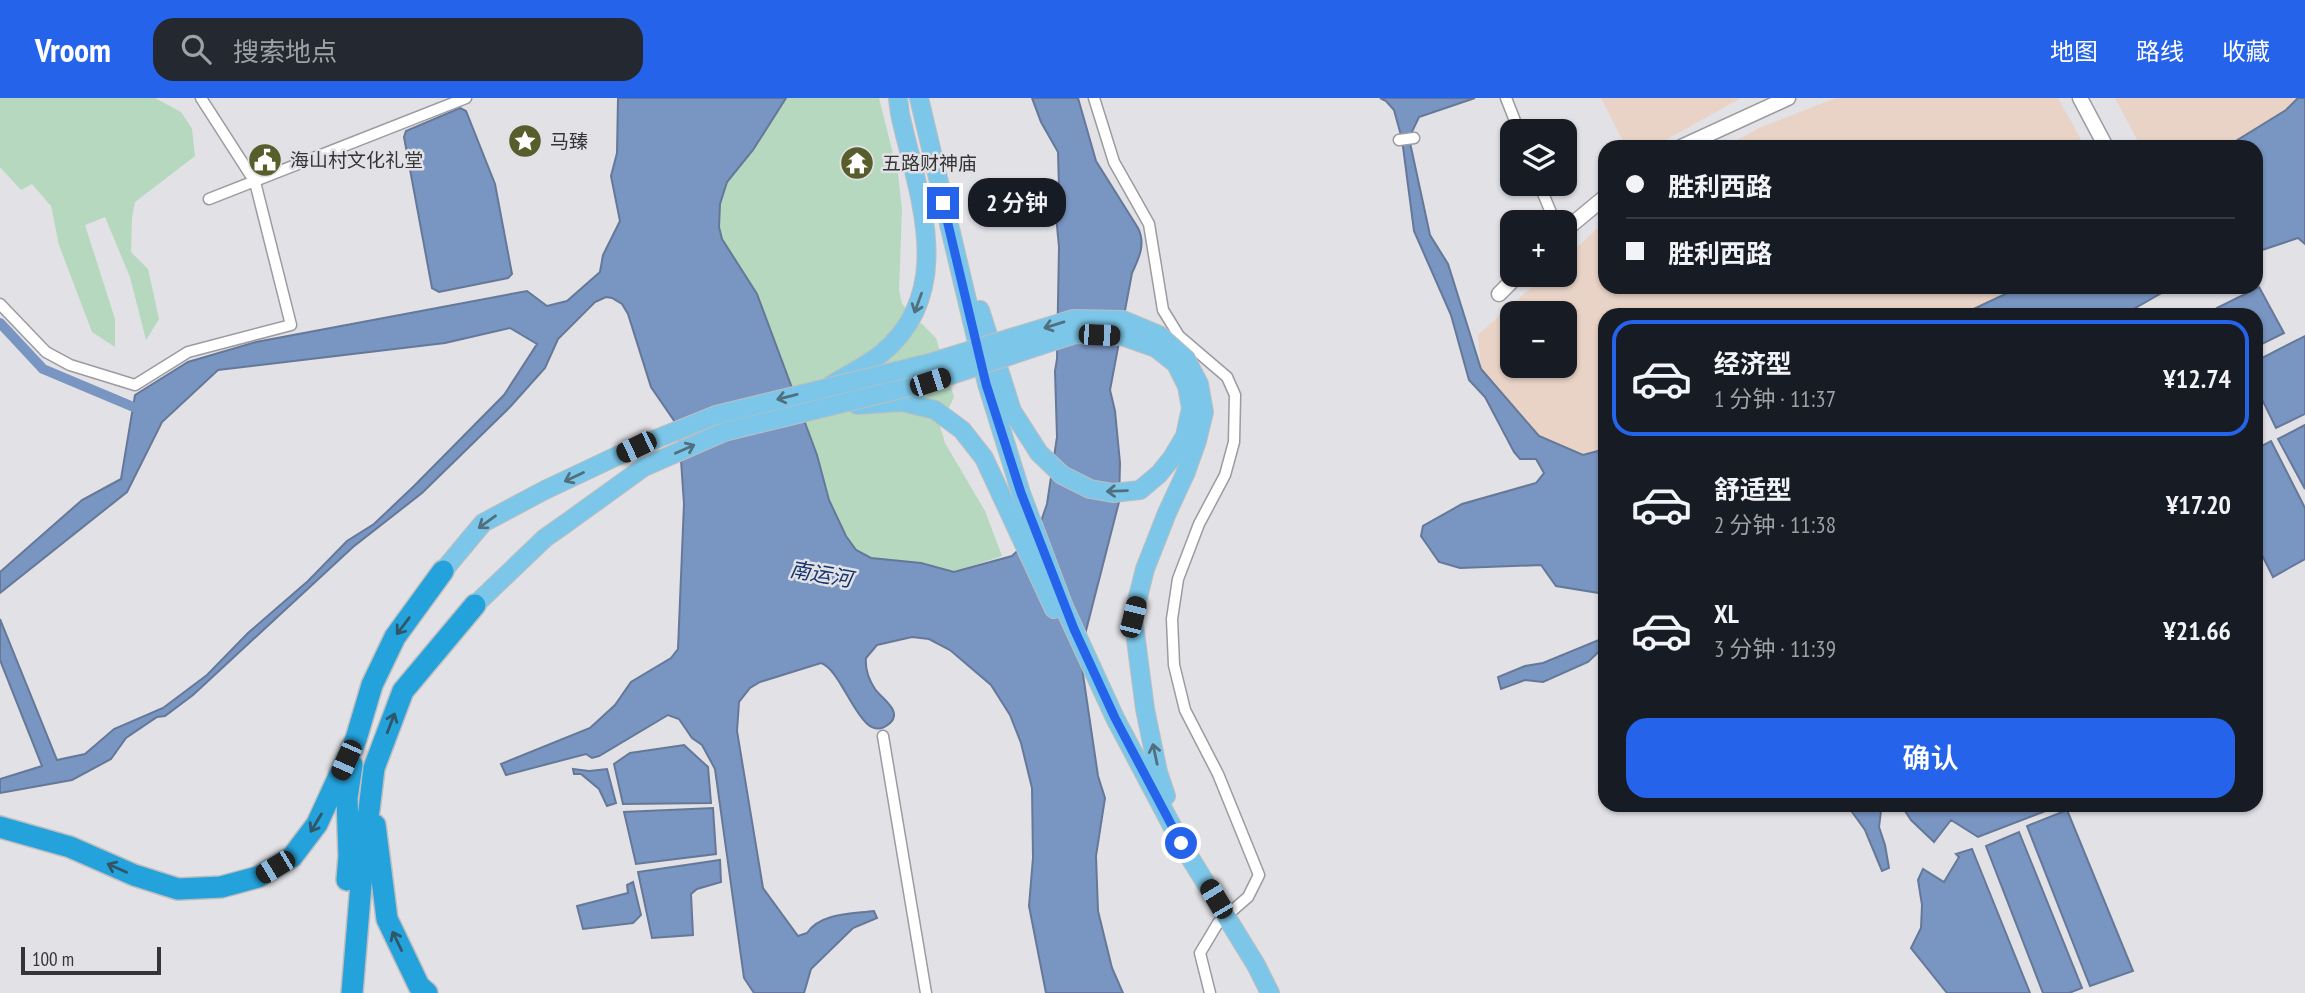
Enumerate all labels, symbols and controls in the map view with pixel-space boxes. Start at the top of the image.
search box [153,18,643,81]
text: Vroom [35,28,111,71]
icon: search [177,30,215,68]
text: 搜索地点 [233,35,337,68]
text: 地图 [2050,36,2098,67]
text: 路线 [2136,36,2184,67]
text: 收藏 [2222,36,2270,67]
map controls [1500,119,1577,378]
button: layers [1500,119,1577,196]
place icon: 马臻 [506,122,544,160]
place label: 马臻 [550,129,588,153]
public building icon: 海山村文化礼堂 [246,141,284,179]
temple icon: 五路财神庙 [838,144,876,182]
place label: 海山村文化礼堂 [290,148,423,172]
place label: 五路财神庙 [882,151,977,175]
text: 胜利西路 [1668,170,1772,203]
callout: 2 分钟 [968,178,1066,228]
route end [927,187,959,219]
text: 2 分钟 [986,188,1048,217]
button: + [1500,210,1577,287]
text: 胜利西路 [1668,237,1772,270]
one-way arrow [911,292,923,313]
button: − [1500,301,1577,378]
one-way arrow [1043,320,1065,333]
car [1078,324,1121,346]
icon: car [1630,347,1693,410]
text: 经济型 [1714,347,1792,380]
text: ¥12.74 [2163,362,2231,395]
car [907,366,954,398]
text: 1 分钟 · 11:37 [1714,384,1836,413]
one-way arrow [776,391,799,404]
car [613,428,660,466]
one-way arrow [674,442,695,455]
one-way arrow [564,471,585,484]
icon: car [1630,473,1693,536]
text: 舒适型 [1714,473,1792,506]
one-way arrow [1106,485,1129,498]
text: ¥17.20 [2166,488,2231,521]
text: 2 分钟 · 11:38 [1714,510,1836,539]
one-way arrow [478,514,497,529]
water label: 南运河 [788,555,858,593]
car [1118,594,1149,640]
text: XL [1714,597,1739,630]
icon: car [1630,599,1693,662]
text: ¥21.66 [2163,614,2231,647]
one-way arrow [396,616,410,635]
text: 3 分钟 · 11:39 [1714,634,1836,663]
one-way arrow [386,713,398,735]
button: 确认 [1626,718,2235,798]
car [328,737,365,783]
one-way arrow [1147,743,1161,766]
one-way arrow [309,812,323,832]
route start [1165,827,1197,859]
car [252,847,299,887]
one-way arrow [107,861,128,874]
car [1197,876,1236,922]
one-way arrow [390,931,404,952]
scale bar [21,944,161,976]
text: 100 m [32,947,74,971]

